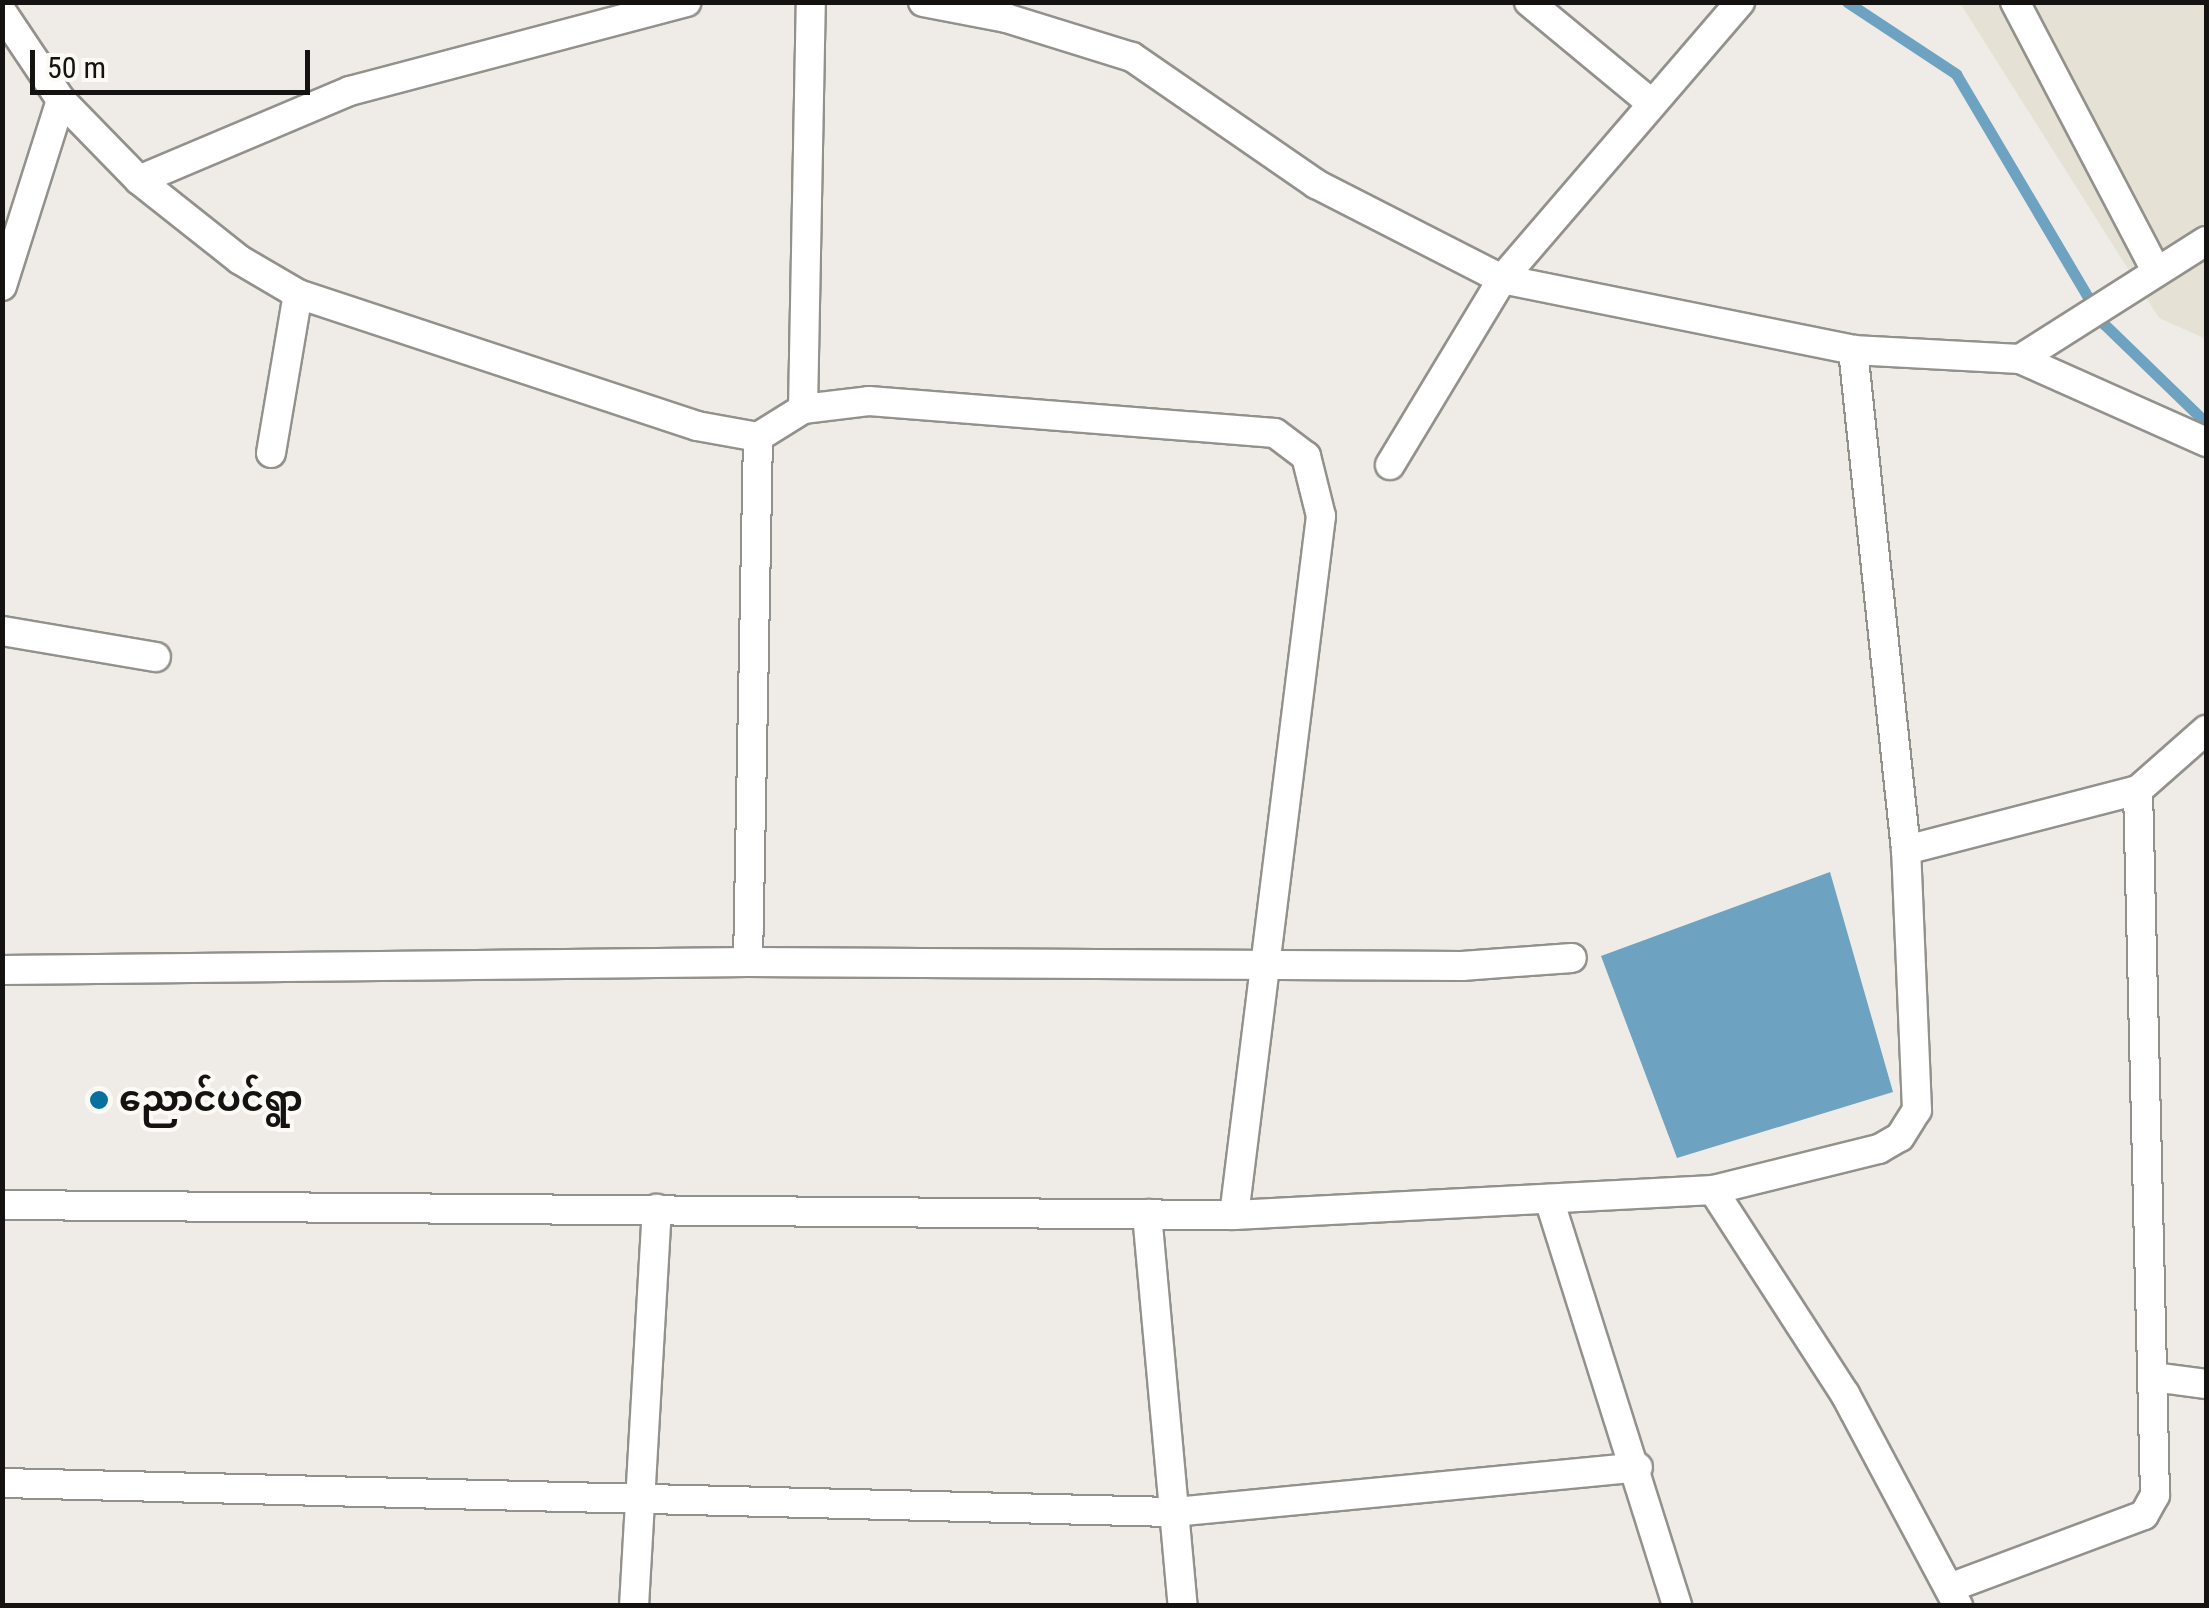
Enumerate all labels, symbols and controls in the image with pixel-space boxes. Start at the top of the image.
scale bar [35,30,315,92]
text: 50 m [47,50,106,85]
place label: ညောင်ပင်ရွာ [119,1079,303,1121]
marker: ညောင်ပင်ရွာ [88,1089,110,1111]

